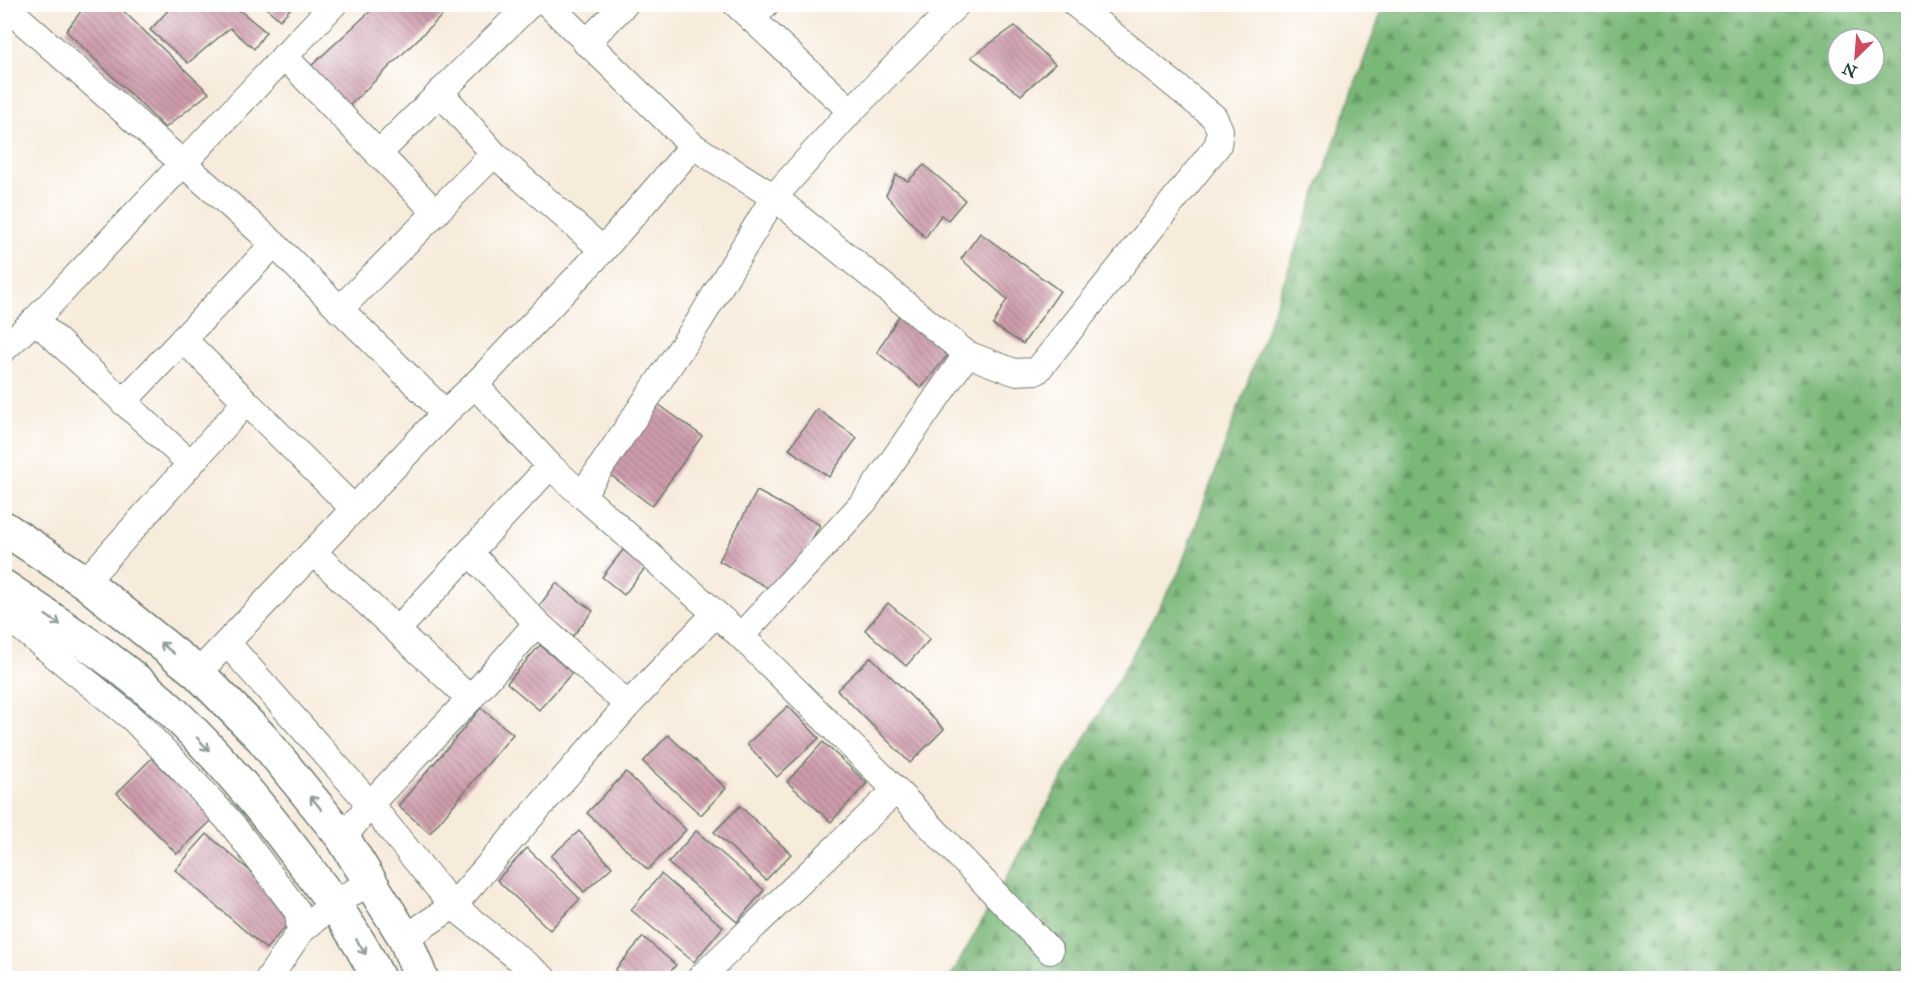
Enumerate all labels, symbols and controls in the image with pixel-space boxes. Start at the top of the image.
north arrow [1826,27,1886,87]
text: N [1839,58,1860,82]
one-way arrow [44,614,61,626]
one-way arrow [159,641,175,654]
one-way arrow [196,736,210,751]
one-way arrow [309,795,322,811]
one-way arrow [356,938,368,955]

